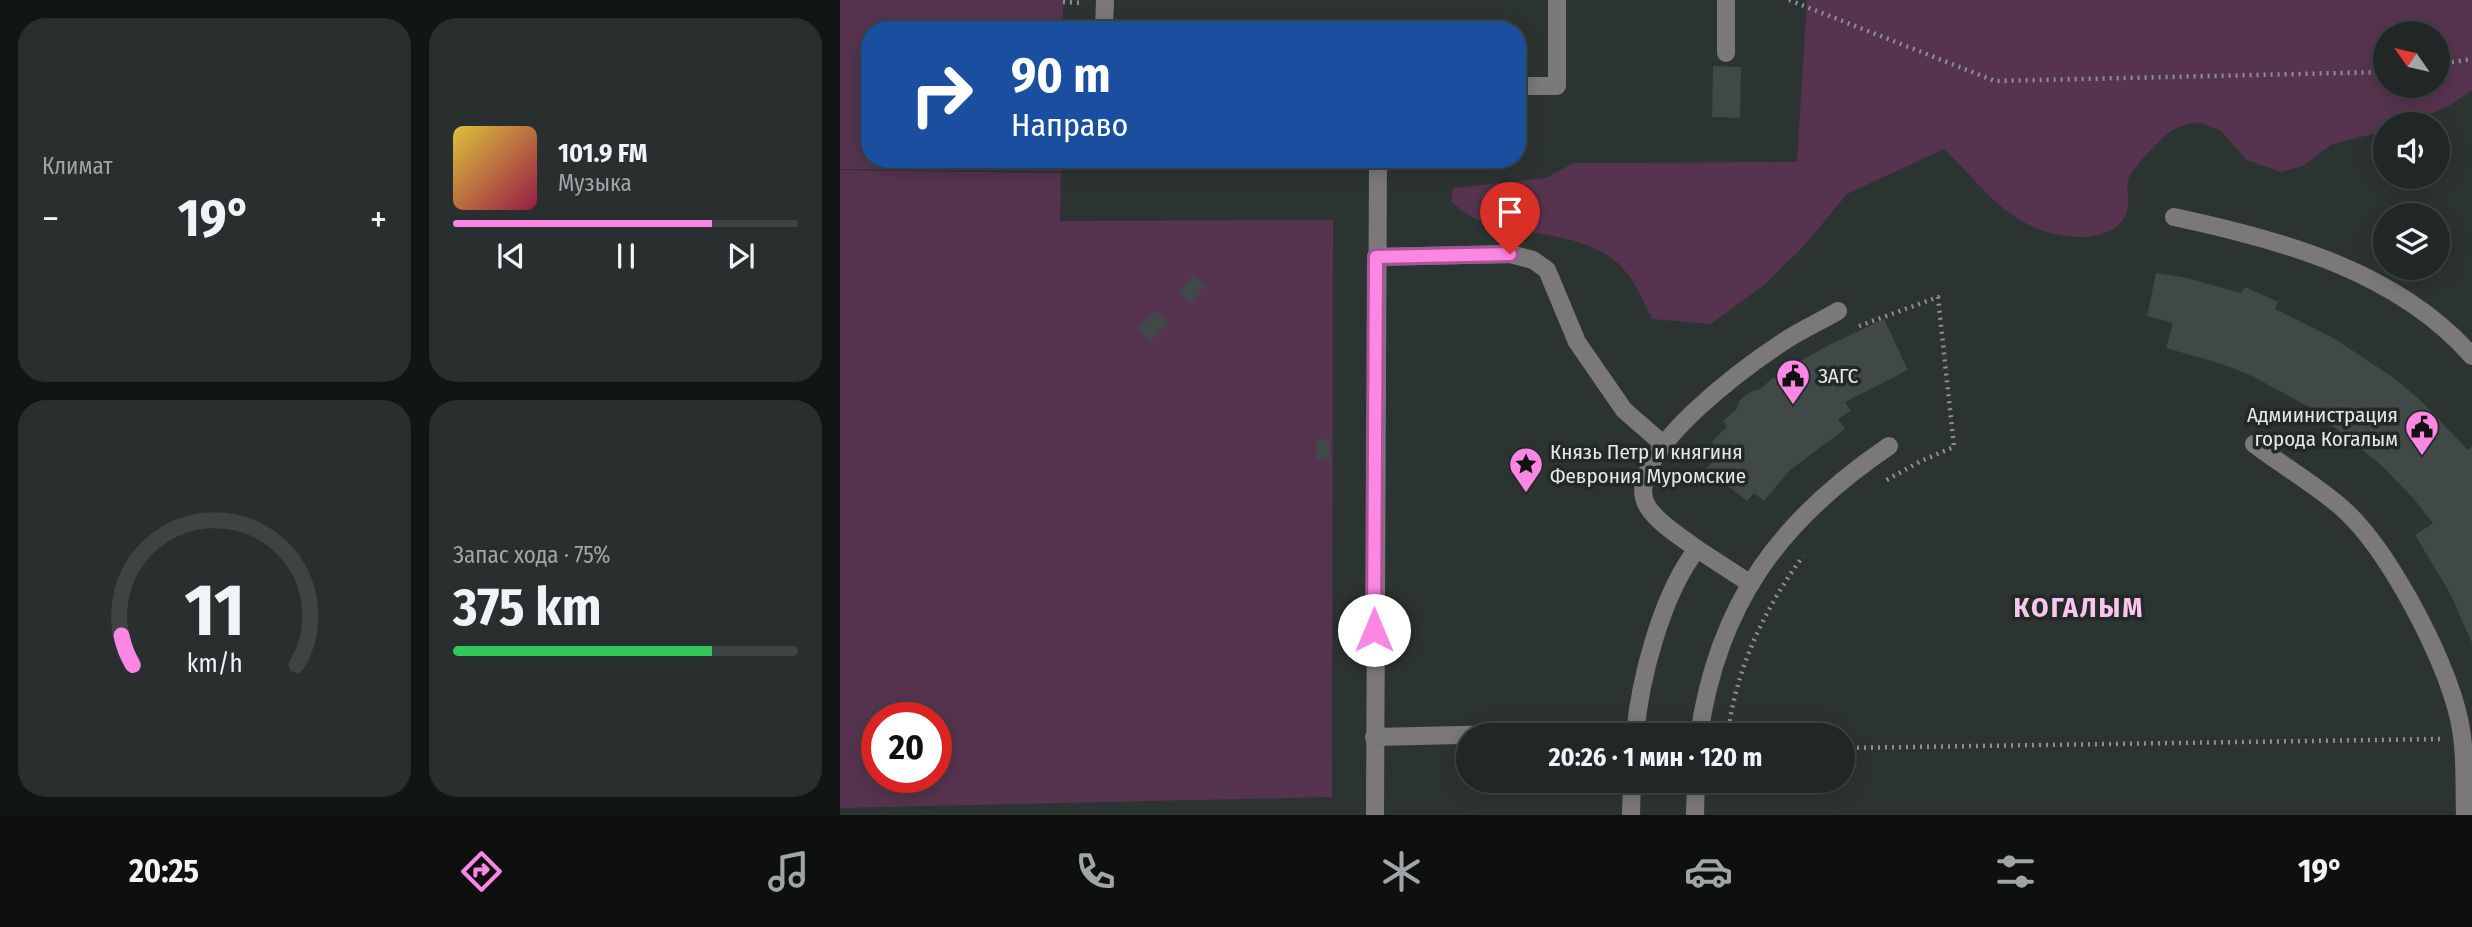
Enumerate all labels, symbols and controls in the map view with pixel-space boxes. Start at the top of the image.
north arrow [2373,21,2450,98]
map controls [2373,21,2450,280]
text: 90 m [1011,46,1111,105]
icon: right [896,49,987,140]
text: Направо [1011,106,1128,144]
button: sound [2373,112,2450,189]
text: 101.9 FM [558,138,647,169]
text: Климат [42,152,113,180]
text: Музыка [558,169,632,197]
pin [1480,182,1540,254]
text: 19° [178,187,251,250]
icon: arrive [1491,193,1529,231]
text: − [42,196,59,242]
text: + [370,196,387,242]
button: layers [2373,203,2450,280]
icon: previous [492,237,530,275]
icon: pause [607,237,645,275]
icon: next [722,237,760,275]
public building icon: ЗАГС [1774,357,1812,406]
place label: ЗАГС [1818,363,1858,389]
place label: Адмиинистрация города Когалым [2247,402,2398,452]
public building icon: Адмиинистрация города Когалым [2403,408,2441,457]
place label: Князь Петр и княгиня Феврония Муромские [1550,439,1746,489]
place icon: Князь Петр и княгиня Феврония Муромские [1507,445,1545,494]
text: Запас хода · 75% [453,541,610,569]
text: 11 [184,567,245,654]
text: 375 km [453,576,601,639]
district label: КОГАЛЫМ [2014,591,2145,624]
position arrow [1337,593,1411,667]
text: km/h [187,648,242,678]
speed limit sign: 20 [861,702,952,793]
text: 20:26 · 1 мин · 120 m [1549,742,1762,773]
icon: directions [457,847,506,896]
icon: music [764,847,813,896]
icon: phone [1071,847,1120,896]
icon: climate [1377,847,1426,896]
icon: car [1684,847,1733,896]
icon: filters [1991,847,2040,896]
text: 20:25 [129,852,199,890]
text: 19° [2298,852,2343,890]

